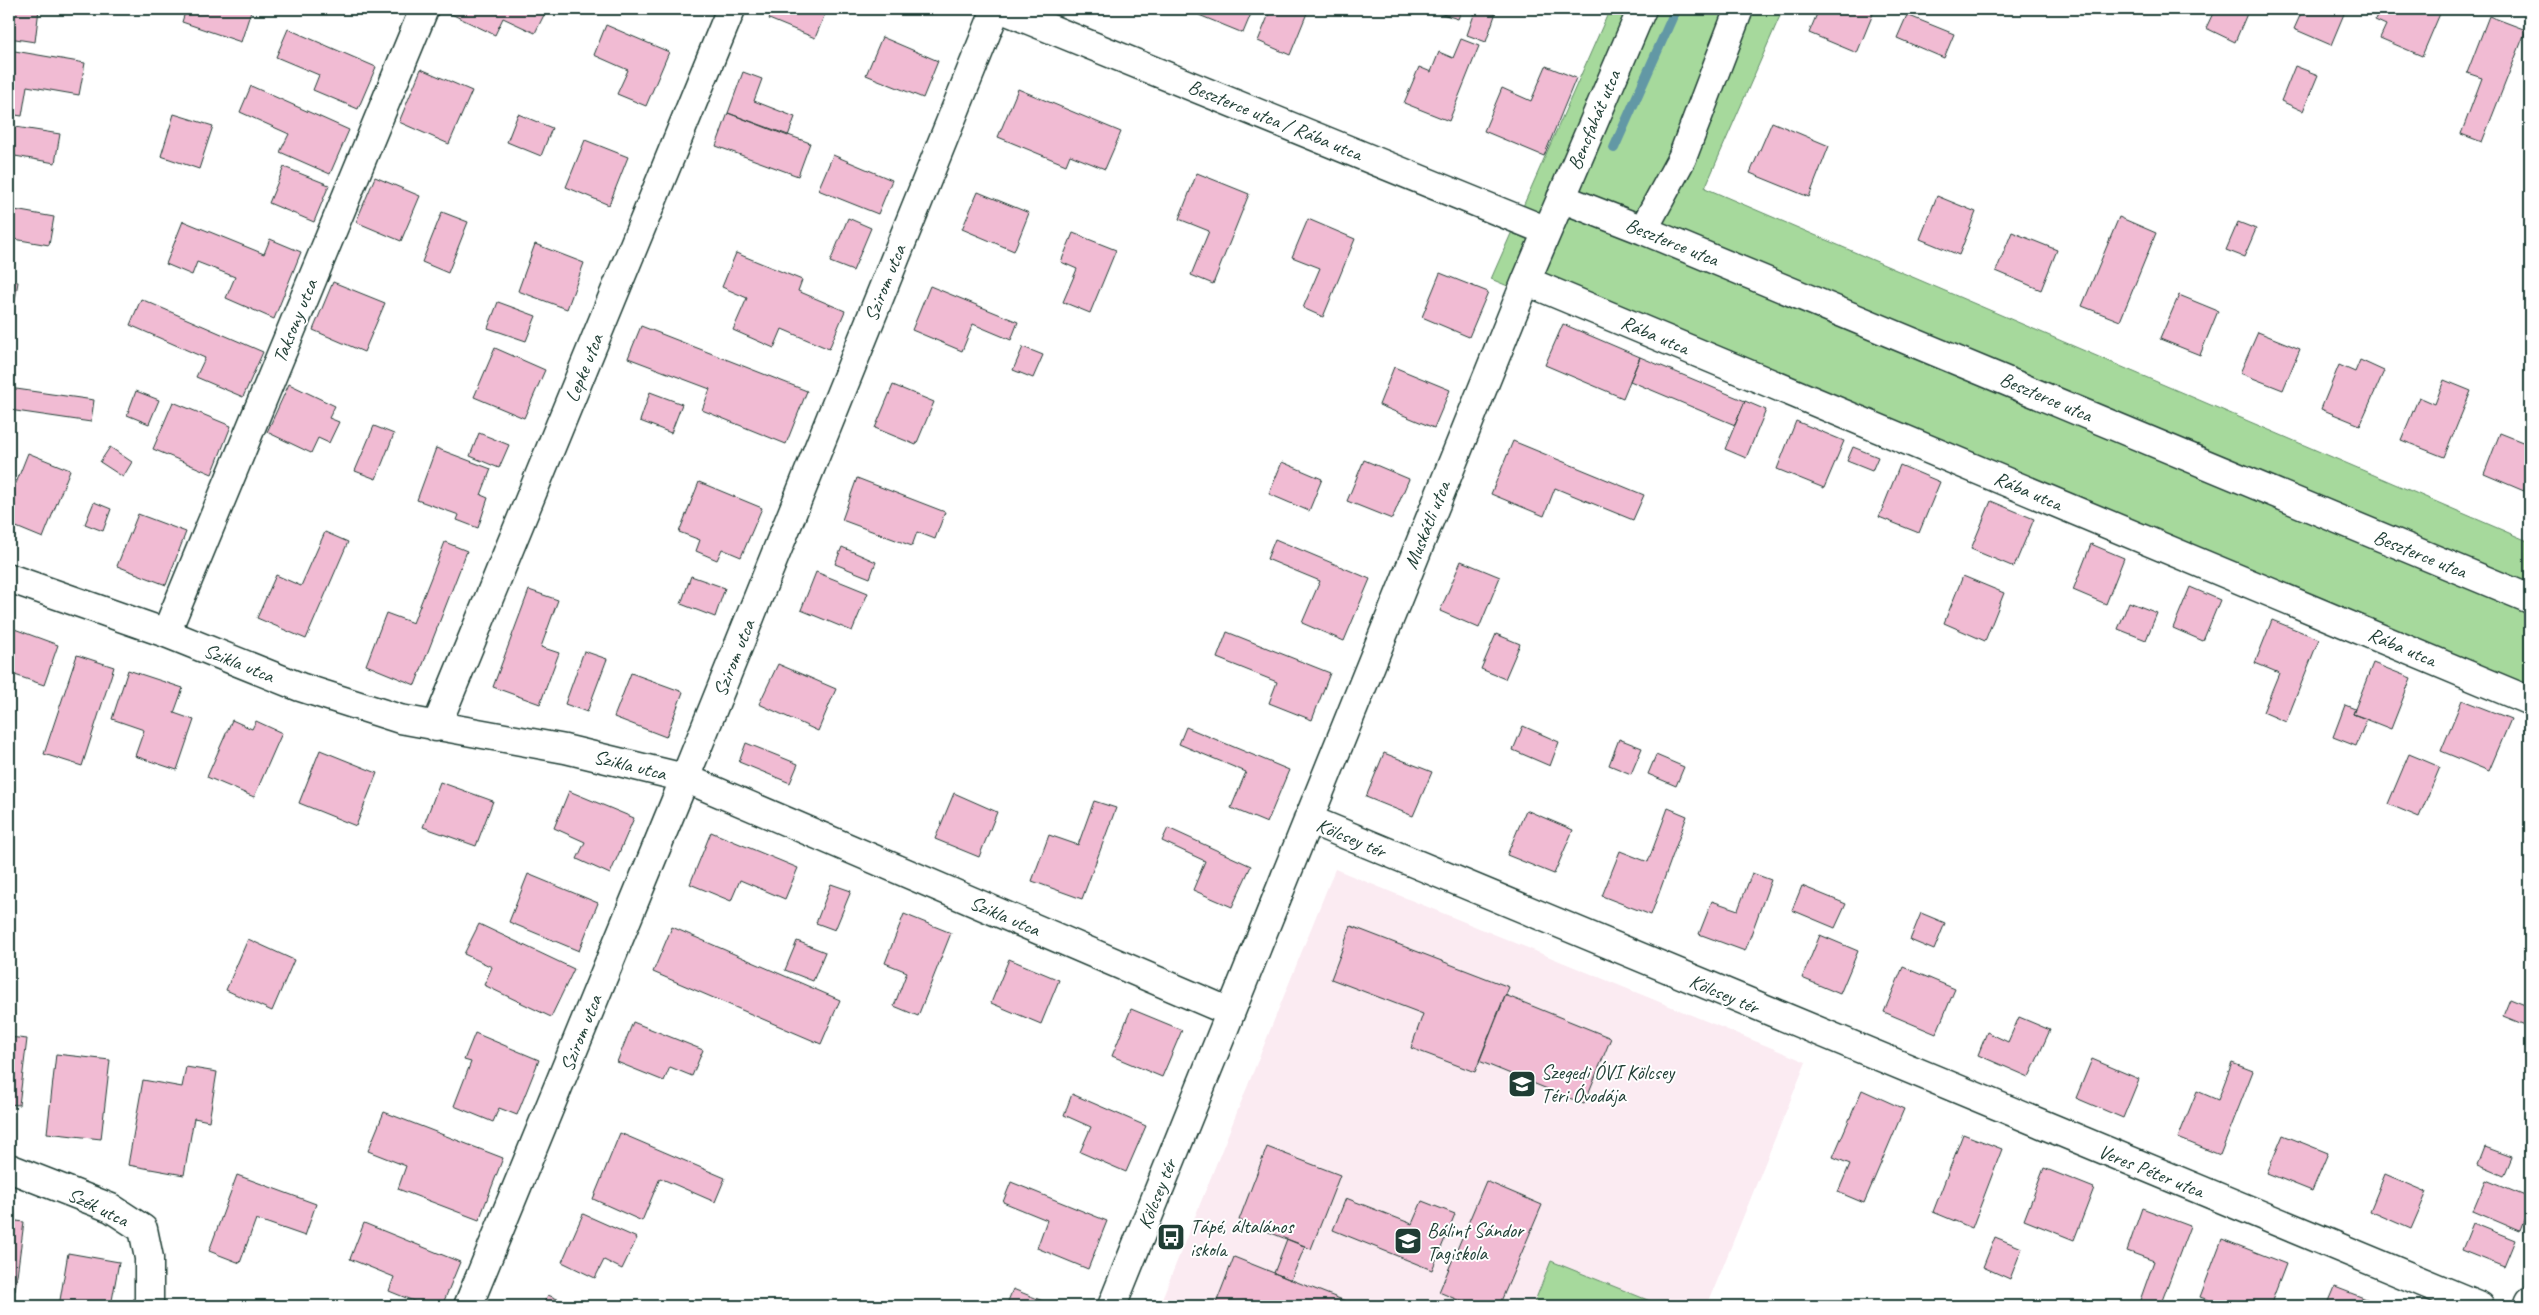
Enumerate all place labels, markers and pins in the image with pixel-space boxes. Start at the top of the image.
place label: Szegedi ÓVI Kölcsey Téri Óvodája [1541,1060,1676,1108]
school or university icon: Szegedi ÓVI Kölcsey Téri Óvodája [1507,1069,1537,1099]
place label: Tápé, általános iskola [1190,1214,1295,1262]
place label: Bálint Sándor Tagiskola [1427,1218,1525,1266]
bus stop icon: Tápé, általános iskola [1156,1222,1186,1252]
school or university icon: Bálint Sándor Tagiskola [1393,1226,1423,1256]

